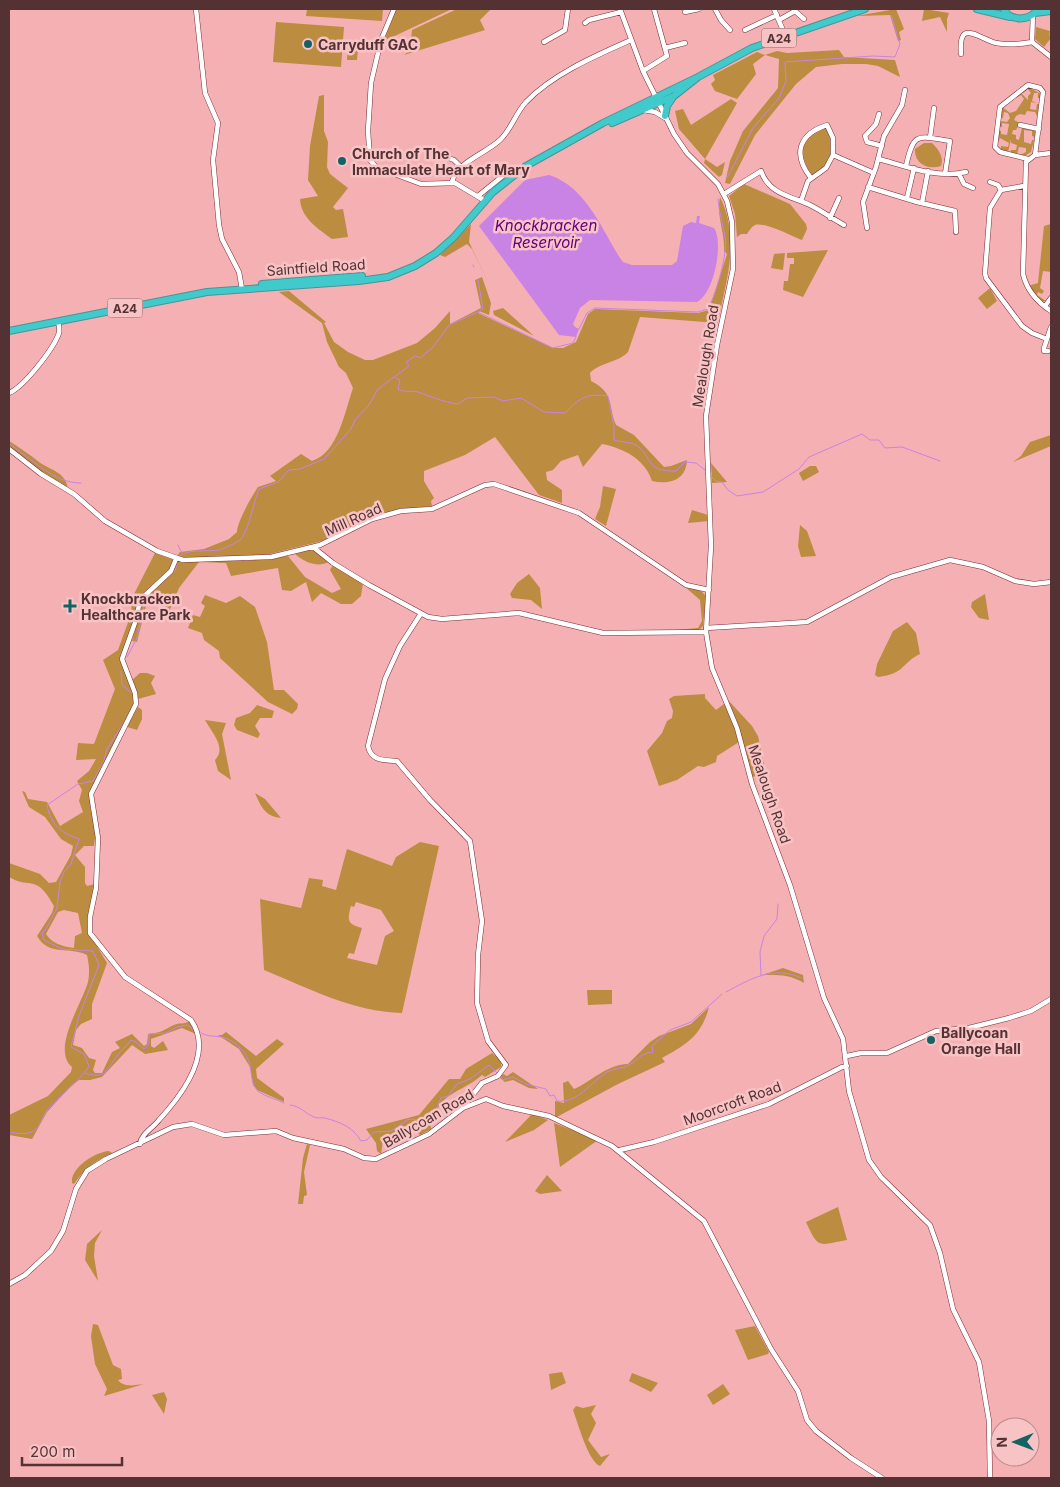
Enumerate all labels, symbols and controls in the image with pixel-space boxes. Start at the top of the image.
road number: A24 [762,28,796,48]
place label: Carryduff GAC [318,36,418,53]
marker: Carryduff GAC [302,38,314,50]
place label: Church of The Immaculate Heart of Mary [352,145,530,178]
marker: Church of The Immaculate Heart of Mary [336,155,348,167]
water label: Knockbracken Reservoir [495,216,597,252]
street label: Saintfield Road [266,255,366,279]
road number: A24 [108,298,142,318]
street label: Mealough Road [689,304,721,408]
street label: Mill Road [322,499,384,539]
place label: Knockbracken Healthcare Park [81,590,191,623]
marker: Knockbracken Healthcare Park [63,599,77,613]
street label: Mealough Road [745,742,795,846]
place label: Ballycoan Orange Hall [941,1024,1021,1057]
marker: Ballycoan Orange Hall [925,1034,937,1046]
street label: Moorcroft Road [681,1077,783,1129]
street label: Ballycoan Road [380,1085,476,1151]
north arrow [990,1417,1040,1467]
scale bar [22,1434,122,1466]
text: N [993,1437,1010,1448]
text: 200 m [30,1442,75,1461]

